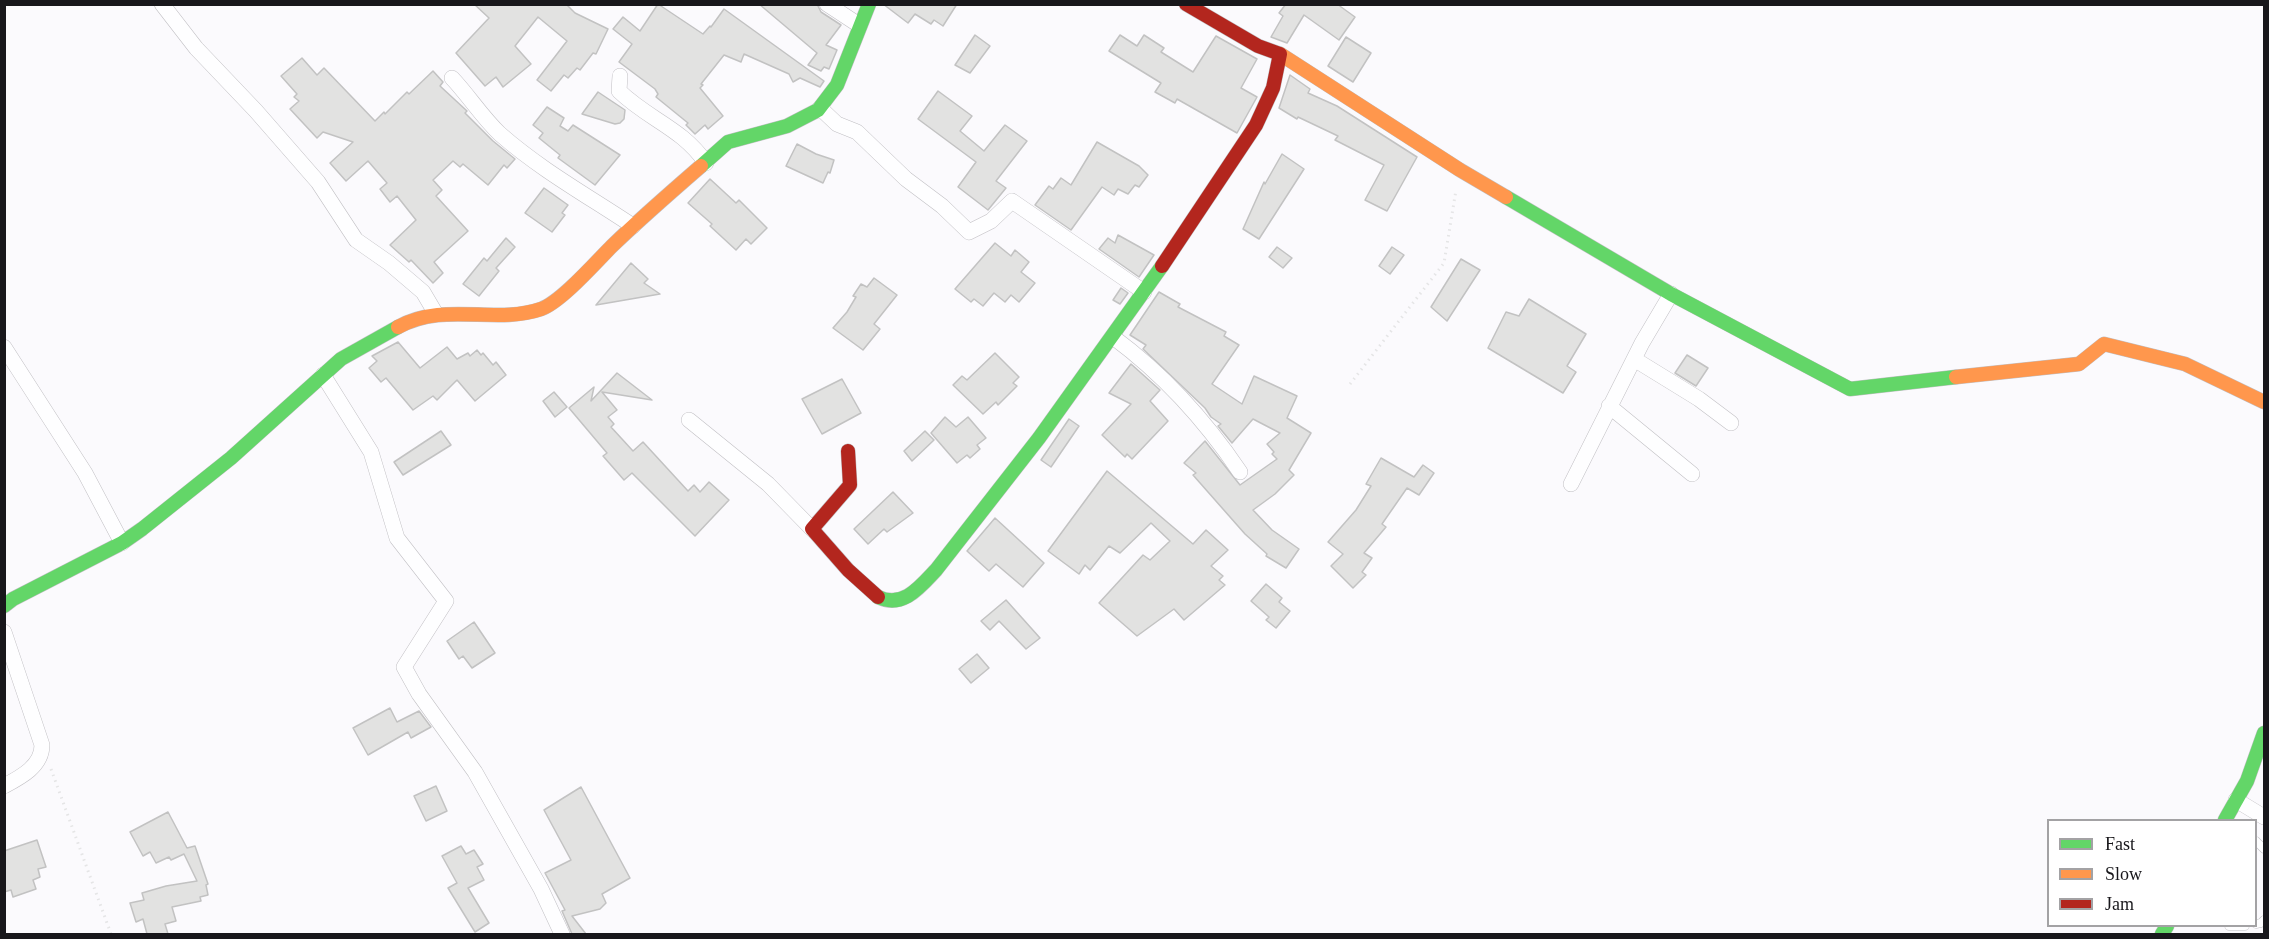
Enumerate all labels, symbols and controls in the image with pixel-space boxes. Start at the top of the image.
legend [2047,819,2257,927]
text: Fast [2105,834,2135,854]
text: Slow [2105,864,2142,884]
text: Jam [2105,894,2134,914]

